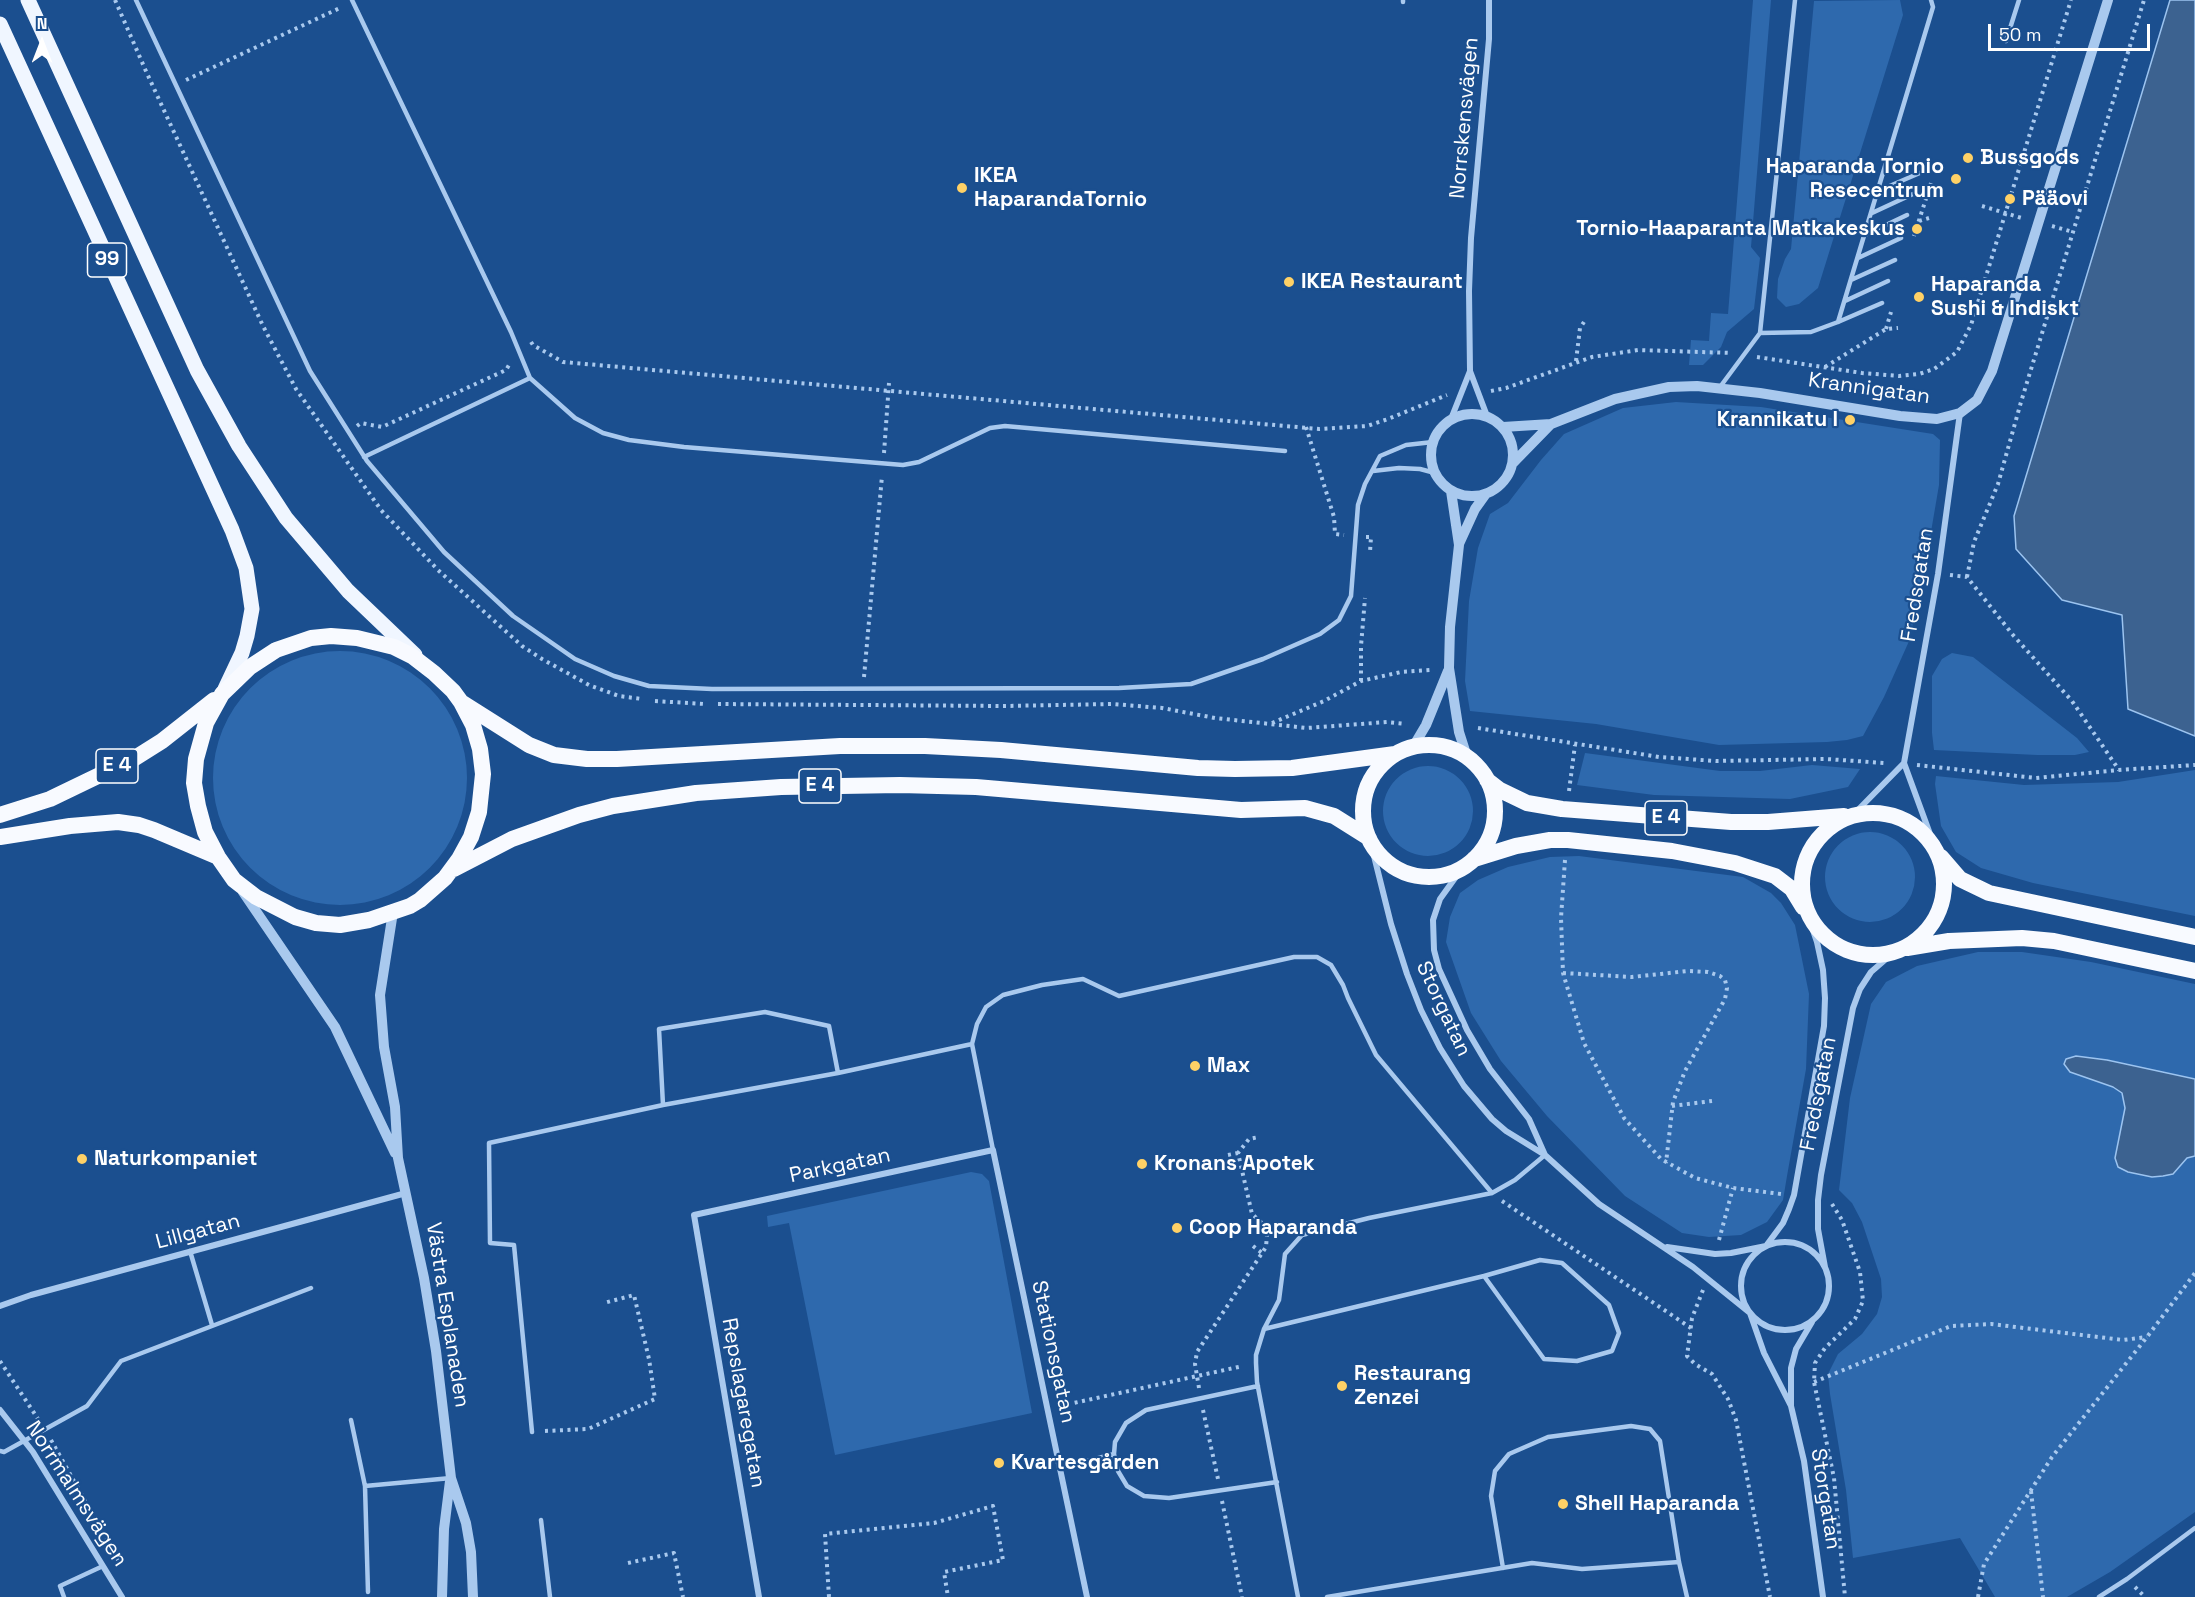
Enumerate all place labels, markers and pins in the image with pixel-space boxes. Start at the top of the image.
place label: Bussgods [1980,145,2080,171]
marker: Bussgods [1961,151,1975,165]
place label: Haparanda Tornio Resecentrum [1766,154,1944,204]
place label: IKEA HaparandaTornio [974,163,1147,213]
marker: Haparanda Tornio Resecentrum [1949,172,1963,186]
marker: IKEA HaparandaTornio [955,181,969,195]
place label: Pääovi [2022,186,2088,212]
marker: Pääovi [2003,192,2017,206]
place label: Tornio-Haaparanta Matkakeskus [1576,216,1905,242]
marker: Tornio-Haaparanta Matkakeskus [1910,222,1924,236]
place label: IKEA Restaurant [1301,269,1463,295]
place label: Haparanda Sushi & Indiskt [1931,272,2079,322]
marker: IKEA Restaurant [1282,275,1296,289]
marker: Haparanda Sushi & Indiskt [1912,290,1926,304]
place label: Krannikatu I [1717,407,1838,433]
marker: Krannikatu I [1843,413,1857,427]
place label: Max [1207,1053,1250,1079]
marker: Max [1188,1059,1202,1073]
place label: Naturkompaniet [94,1146,258,1172]
place label: Kronans Apotek [1154,1151,1315,1177]
marker: Naturkompaniet [75,1152,89,1166]
marker: Kronans Apotek [1135,1157,1149,1171]
place label: Coop Haparanda [1189,1215,1357,1241]
marker: Coop Haparanda [1170,1221,1184,1235]
place label: Restaurang Zenzei [1354,1361,1471,1411]
marker: Restaurang Zenzei [1335,1379,1349,1393]
place label: Kvartesgården [1011,1450,1160,1476]
marker: Kvartesgården [992,1456,1006,1470]
place label: Shell Haparanda [1575,1491,1739,1517]
marker: Shell Haparanda [1556,1497,1570,1511]

